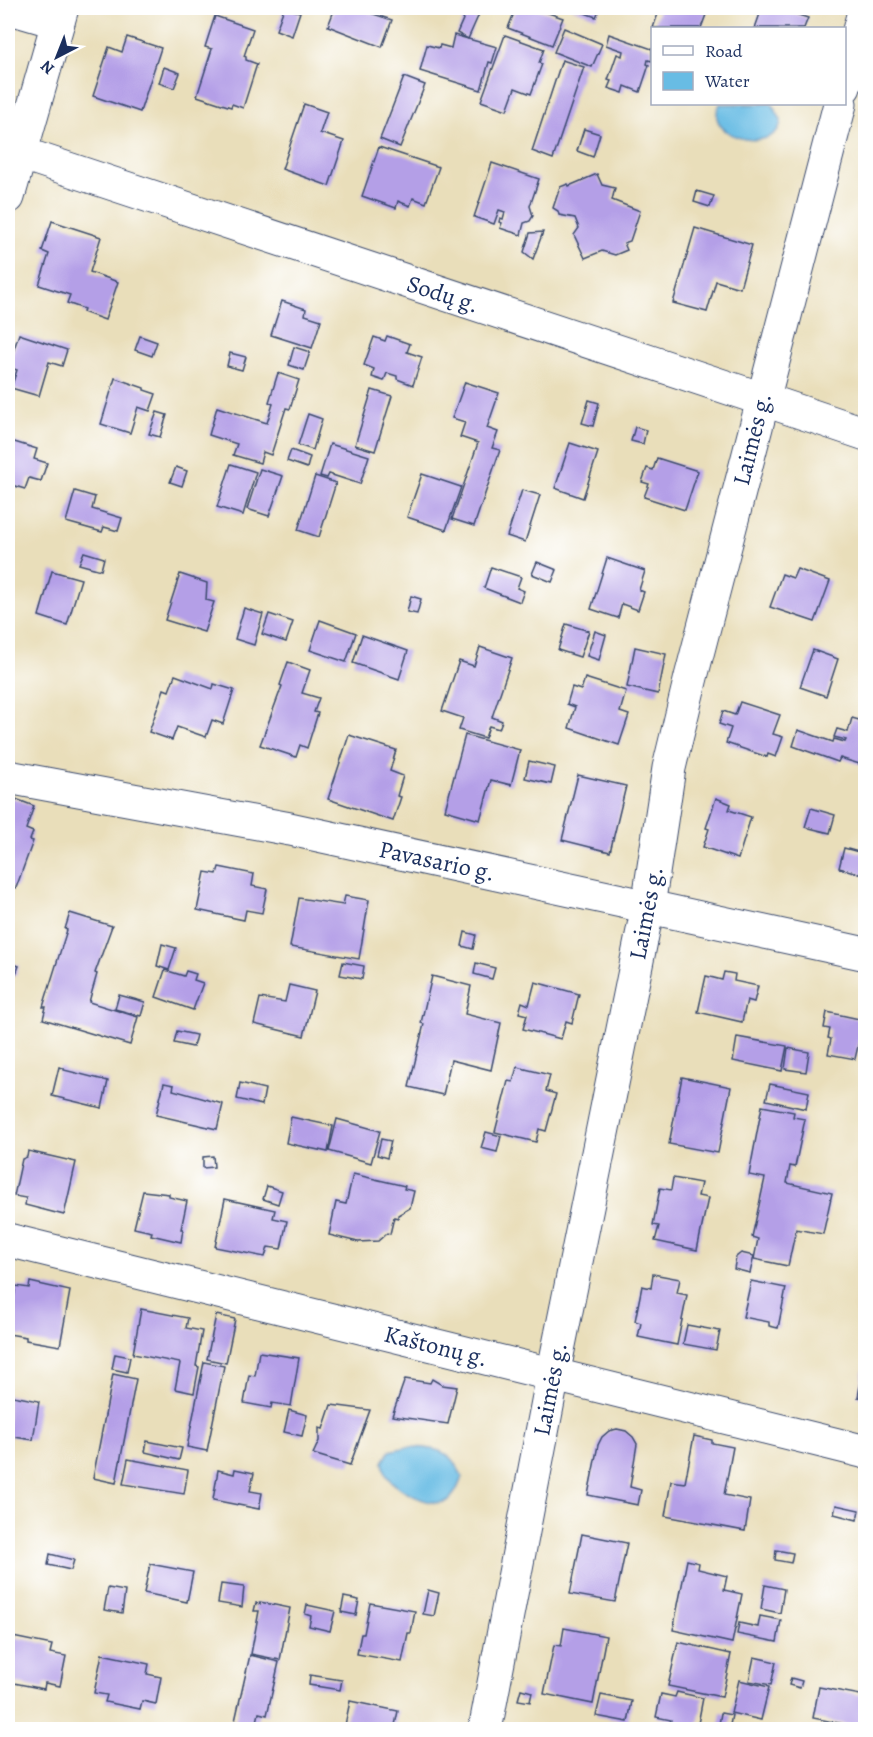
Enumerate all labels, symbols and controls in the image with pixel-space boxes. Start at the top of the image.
north arrow [27,27,87,87]
legend [651,27,846,105]
text: Road [705,39,743,63]
text: N [36,55,59,79]
text: Water [704,69,750,93]
street label: Sodų g. [403,267,483,321]
street label: Laimės g. [725,389,779,489]
street label: Pavasario g. [376,833,498,889]
street label: Laimės g. [621,864,671,962]
street label: Kaštonų g. [381,1318,491,1374]
street label: Laimės g. [525,1340,575,1438]

